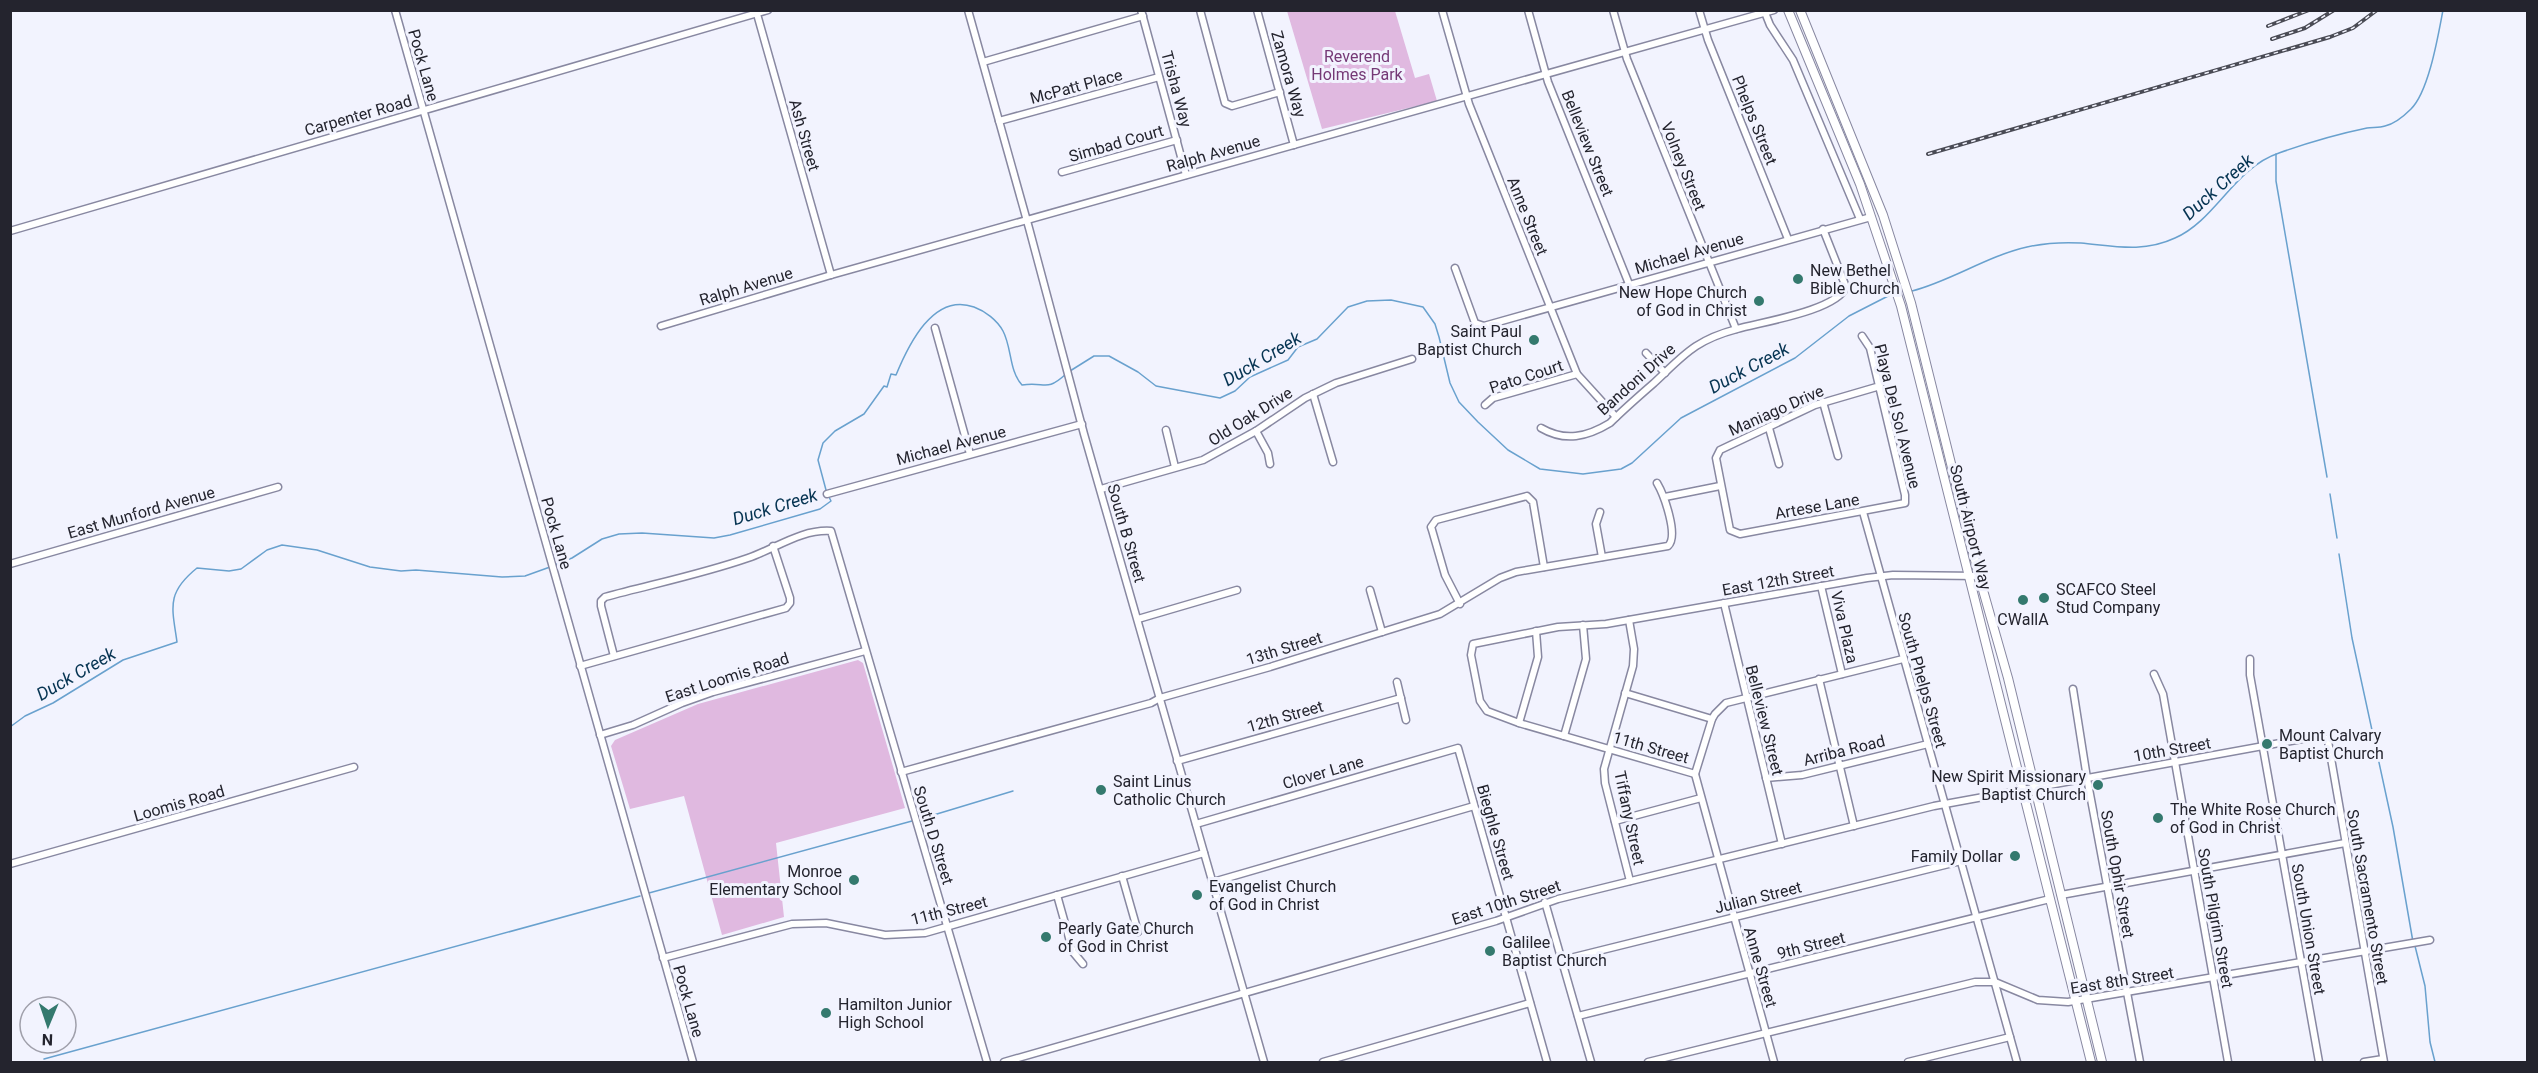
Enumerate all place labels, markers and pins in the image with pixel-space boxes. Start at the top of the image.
place label: New Bethel Bible Church [1810,261,1900,298]
marker: New Bethel Bible Church [1791,272,1805,286]
place label: New Hope Church of God in Christ [1619,283,1747,320]
marker: New Hope Church of God in Christ [1752,294,1766,308]
place label: Saint Paul Baptist Church [1417,322,1522,359]
marker: Saint Paul Baptist Church [1527,333,1541,347]
place label: SCAFCO Steel Stud Company [2056,580,2161,617]
marker: SCAFCO Steel Stud Company [2037,591,2051,605]
marker: CWallA [2016,593,2030,607]
place label: CWallA [1997,610,2049,629]
place label: Mount Calvary Baptist Church [2279,726,2384,763]
marker: Mount Calvary Baptist Church [2260,737,2274,751]
place label: New Spirit Missionary Baptist Church [1931,767,2086,804]
place label: Saint Linus Catholic Church [1113,772,1226,809]
marker: New Spirit Missionary Baptist Church [2091,778,2105,792]
marker: Saint Linus Catholic Church [1094,783,1108,797]
place label: The White Rose Church of God in Christ [2170,800,2336,837]
marker: The White Rose Church of God in Christ [2151,811,2165,825]
place label: Family Dollar [1911,847,2004,866]
marker: Family Dollar [2008,849,2022,863]
place label: Monroe Elementary School [709,862,842,899]
marker: Monroe Elementary School [847,873,861,887]
place label: Evangelist Church of God in Christ [1209,877,1336,914]
marker: Evangelist Church of God in Christ [1190,888,1204,902]
place label: Pearly Gate Church of God in Christ [1058,919,1194,956]
marker: Pearly Gate Church of God in Christ [1039,930,1053,944]
place label: Galilee Baptist Church [1502,933,1607,970]
marker: Galilee Baptist Church [1483,944,1497,958]
place label: Hamilton Junior High School [838,995,952,1032]
marker: Hamilton Junior High School [819,1006,833,1020]

